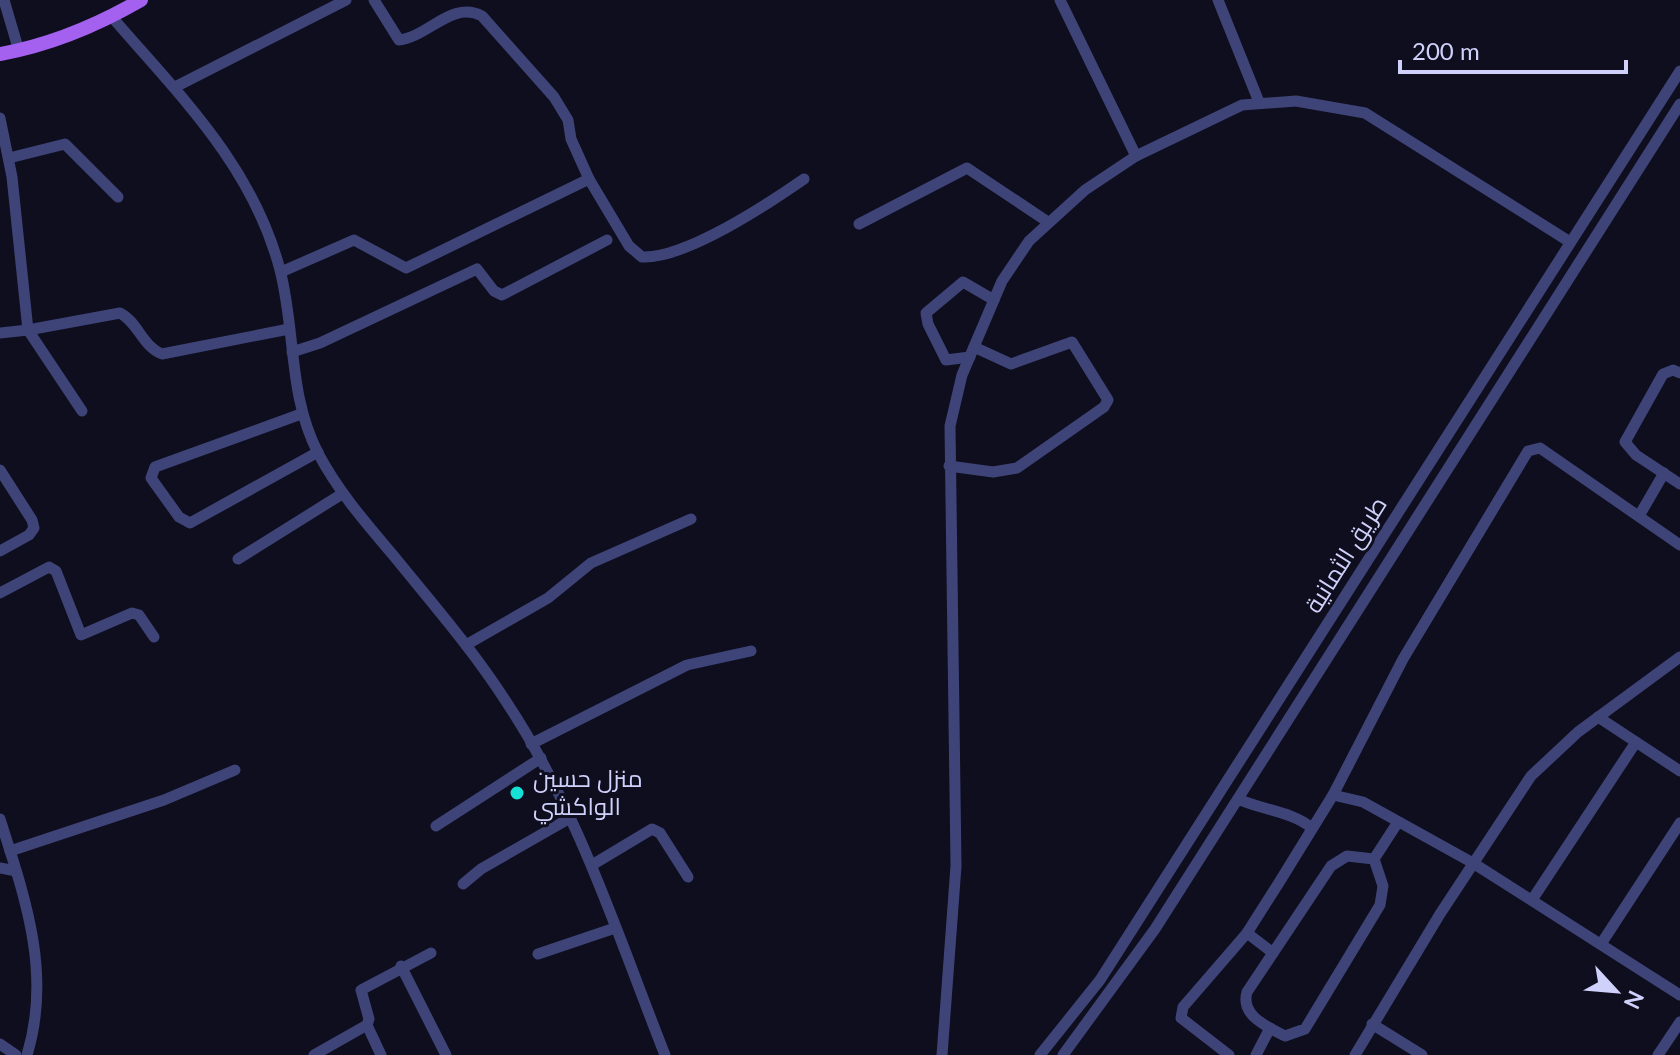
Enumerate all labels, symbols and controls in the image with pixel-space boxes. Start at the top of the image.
scale bar [1400,24,1626,74]
text: 200 m [1412,36,1480,65]
street label: طريق الثمانية [1298,491,1394,619]
place label: منزل حسين الواكشي [533,763,643,825]
marker: منزل حسين الواكشي [508,784,526,802]
north arrow [1576,951,1656,1031]
text: N [1619,986,1650,1014]

